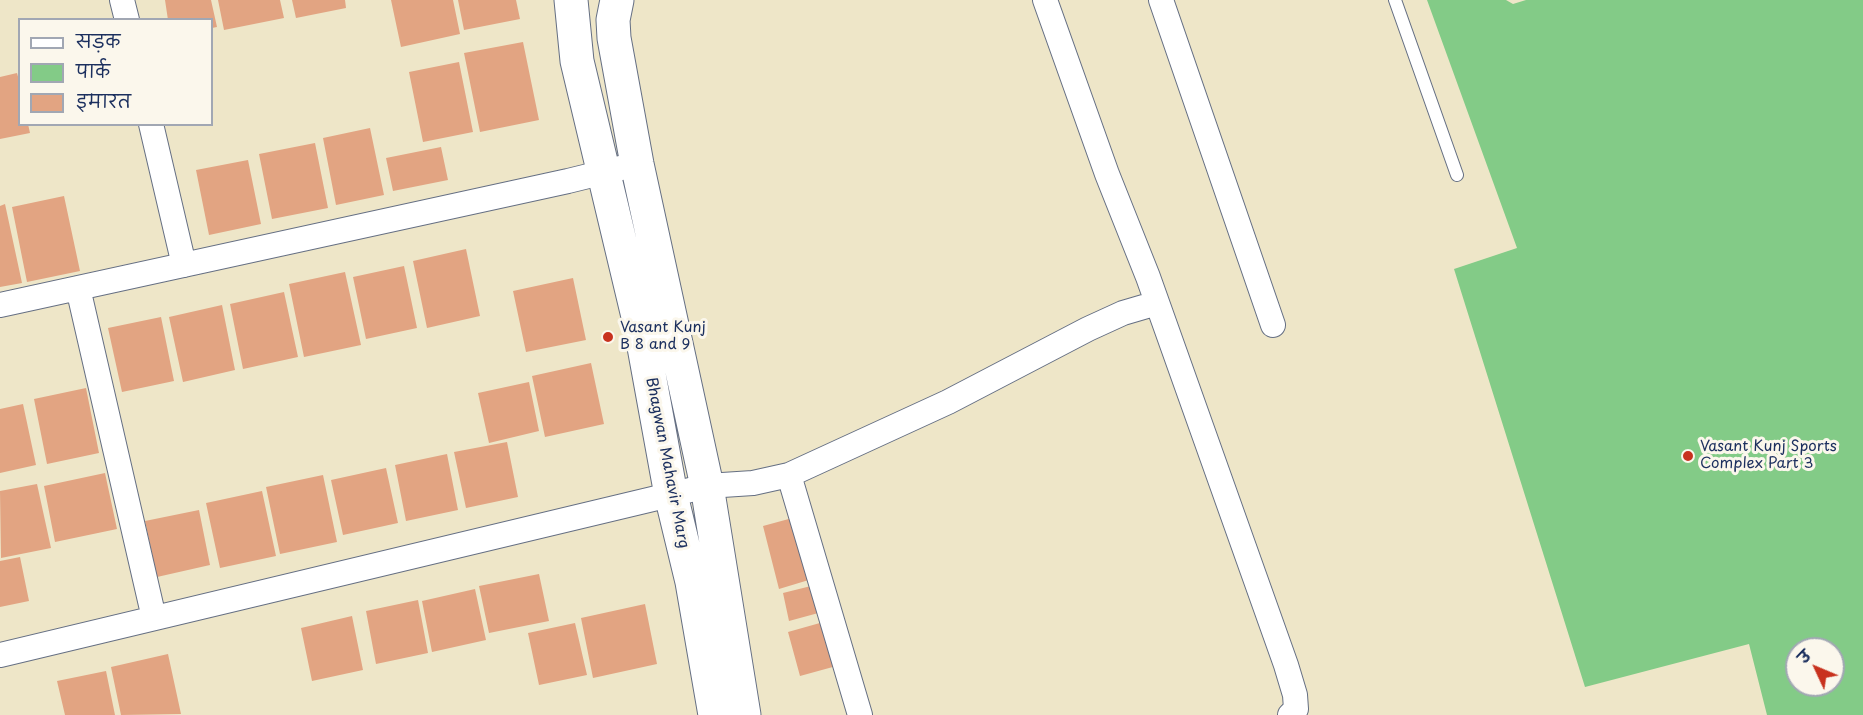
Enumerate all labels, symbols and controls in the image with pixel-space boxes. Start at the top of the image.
legend [18,18,213,126]
text: सड़क [76,27,120,54]
text: पार्क [76,57,110,84]
text: इमारत [76,87,131,114]
place label: Vasant Kunj B 8 and 9 [620,319,706,354]
marker: Vasant Kunj B 8 and 9 [601,330,615,344]
street label: Bhagwan Mahavir Marg [642,376,692,550]
place label: Vasant Kunj Sports Complex Part 3 [1700,438,1837,473]
marker: Vasant Kunj Sports Complex Part 3 [1681,449,1695,463]
north arrow [1785,637,1845,697]
text: उ [1791,644,1816,668]

